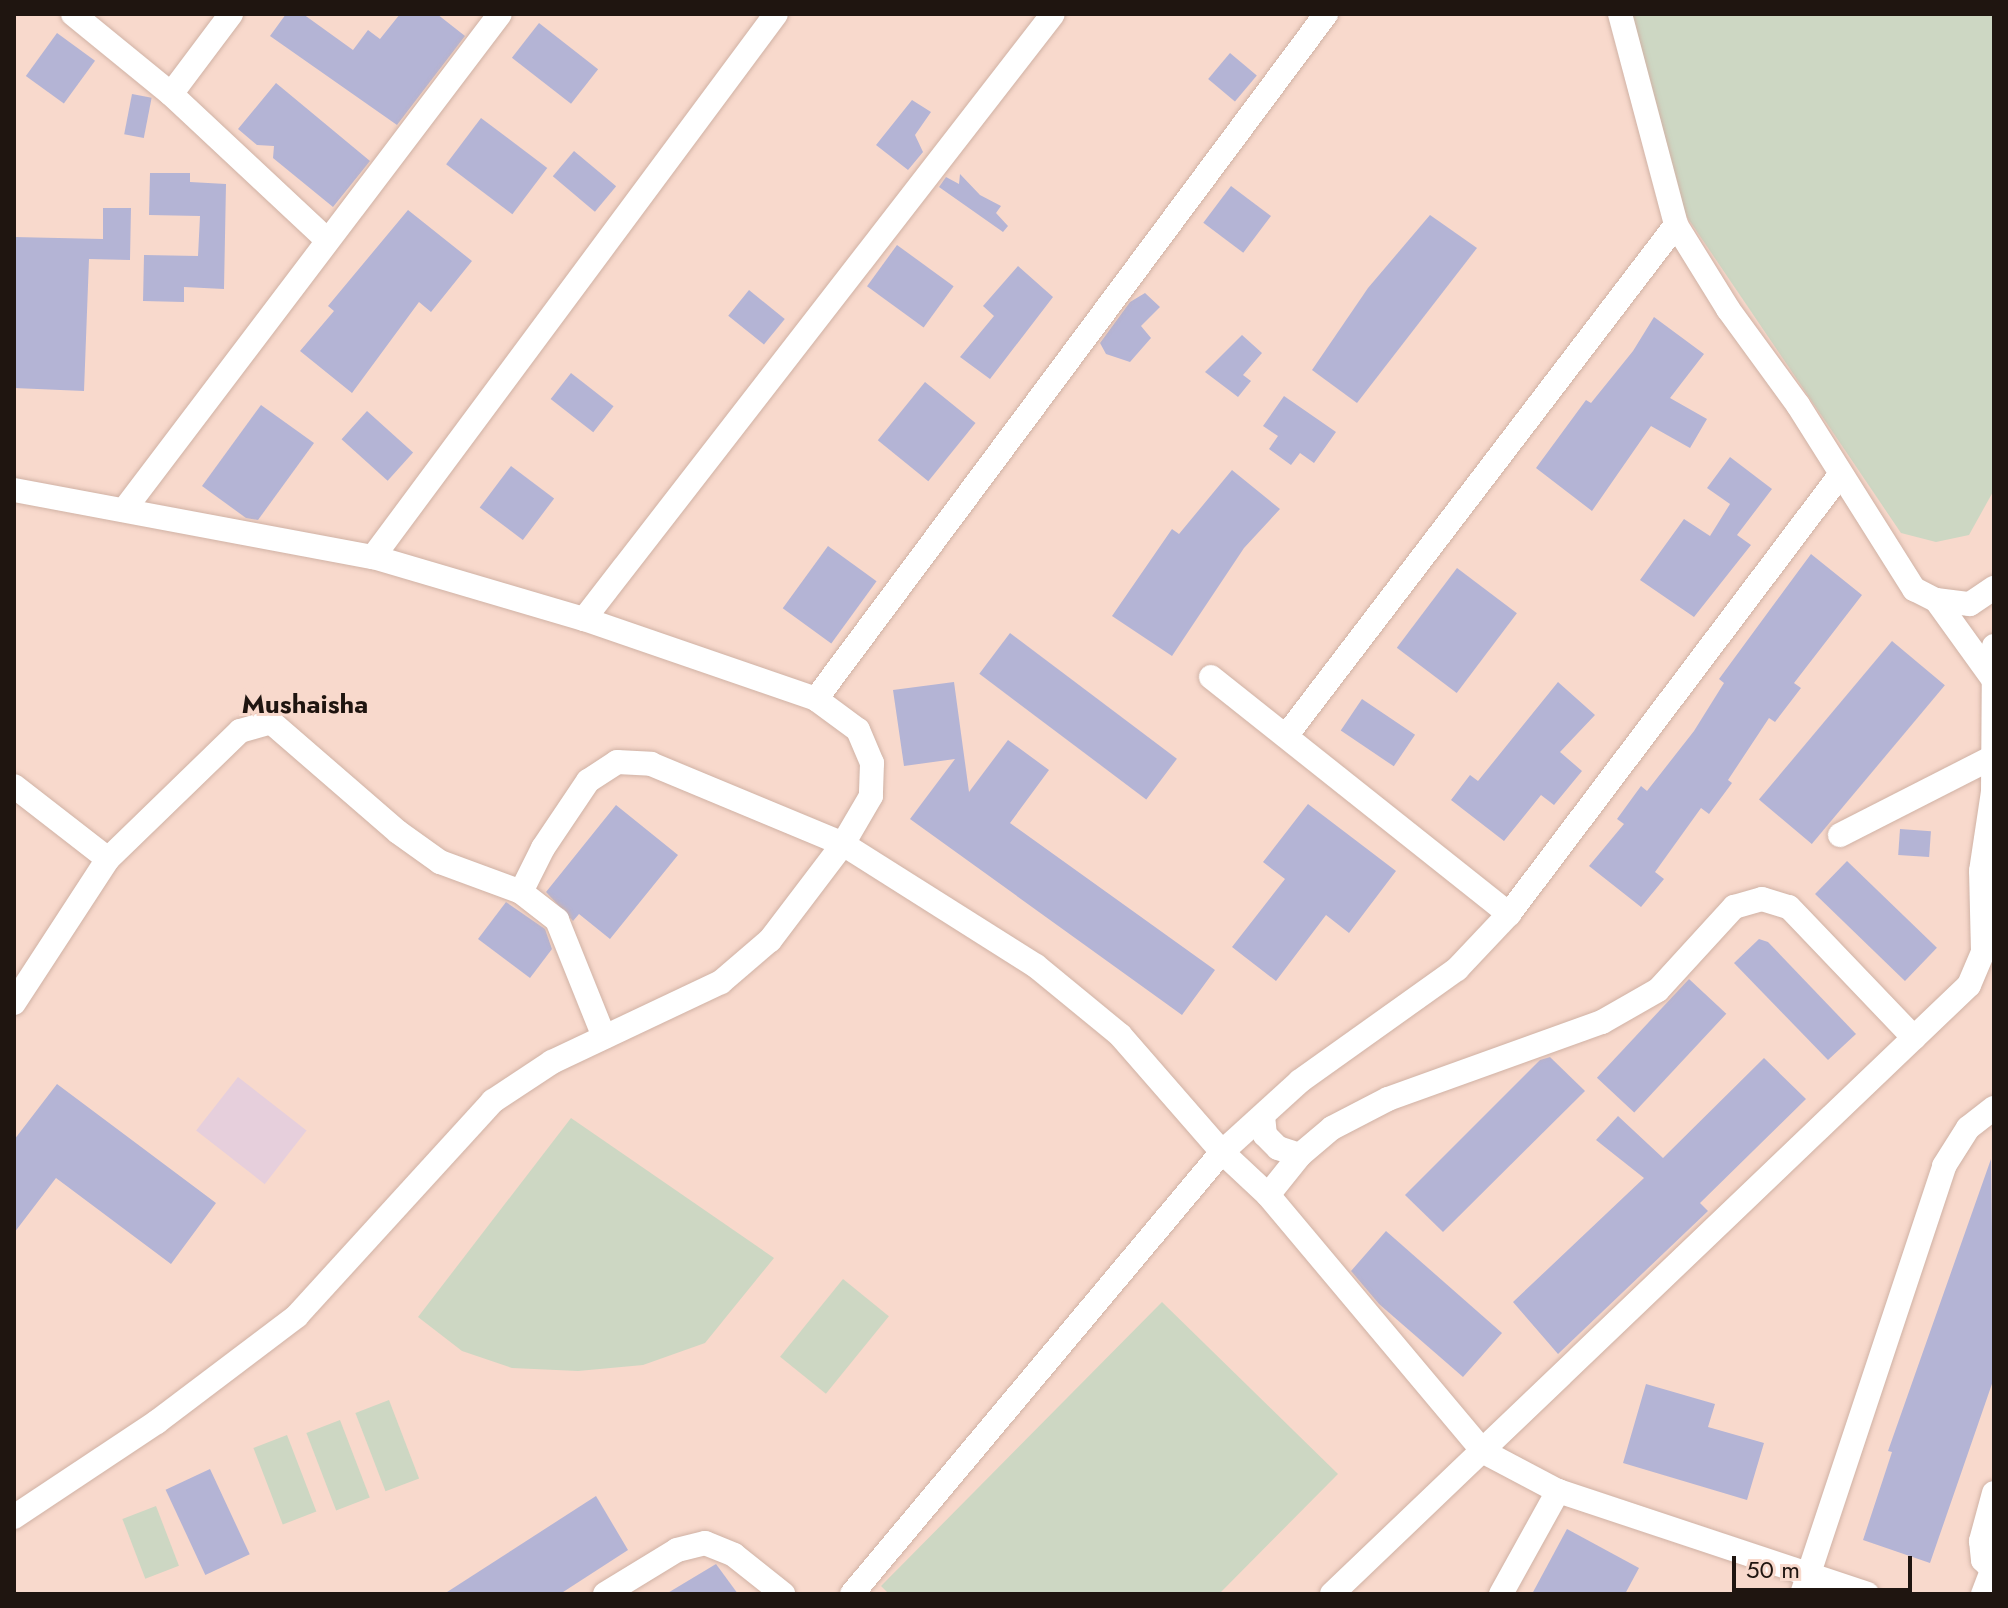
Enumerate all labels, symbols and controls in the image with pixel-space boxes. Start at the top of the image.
district label: Mushaisha [242,689,368,721]
scale bar [1736,1540,1916,1590]
text: 50 m [1746,1552,1800,1587]

